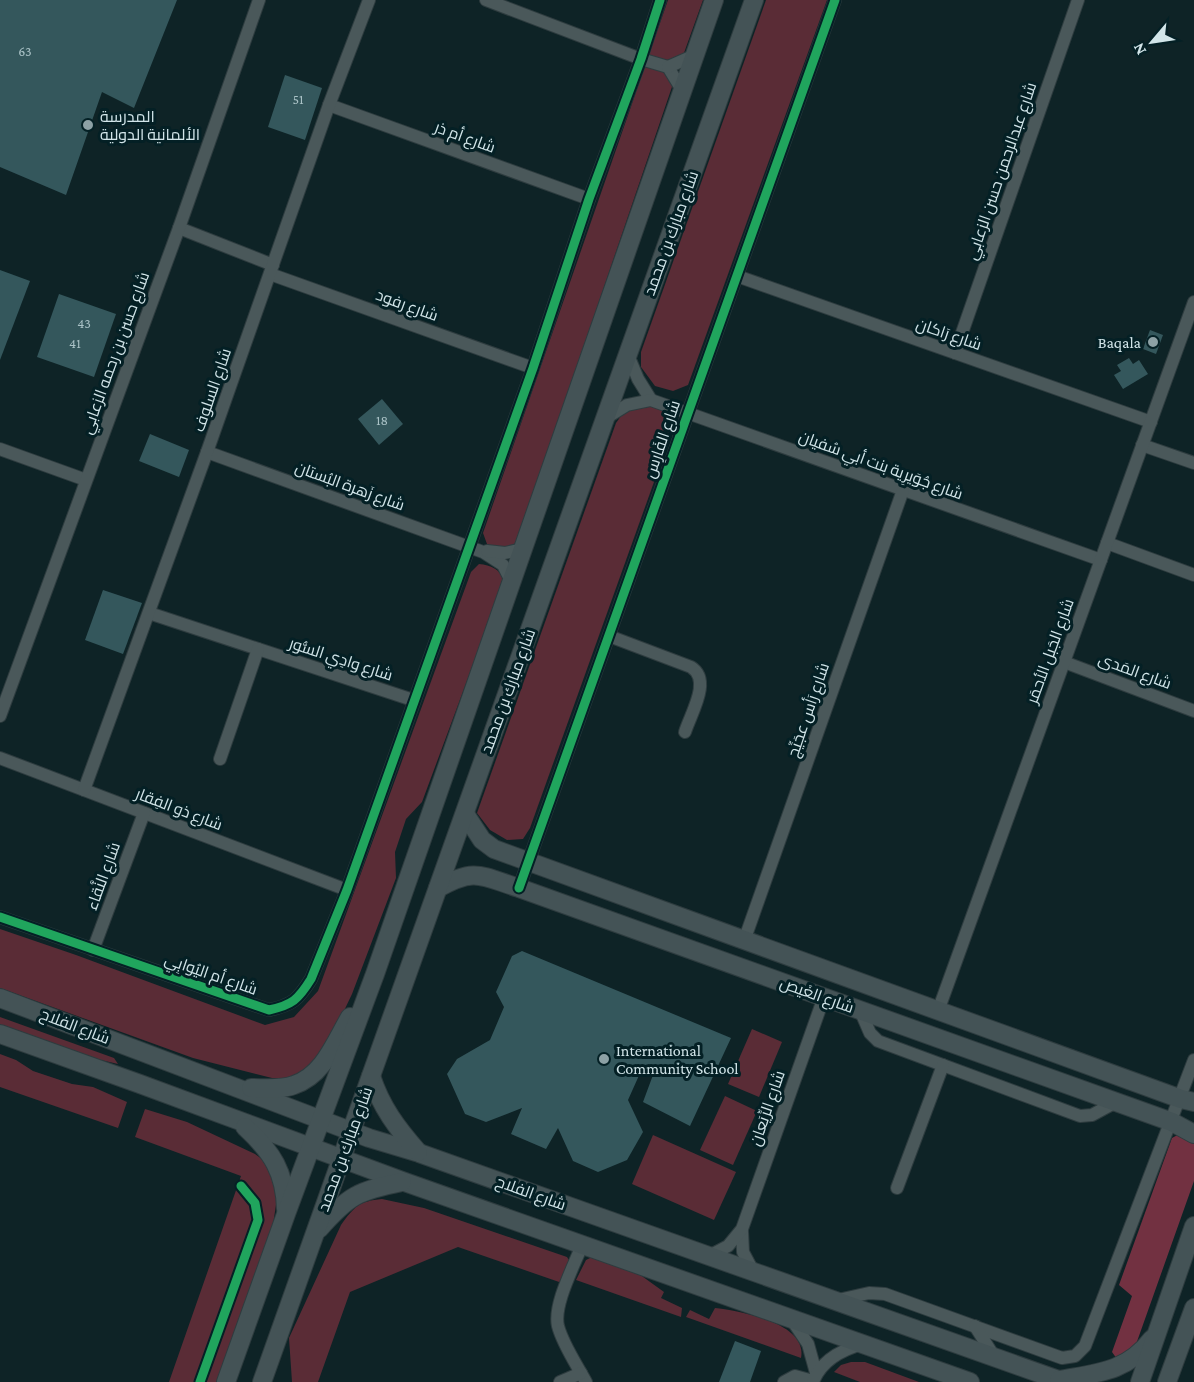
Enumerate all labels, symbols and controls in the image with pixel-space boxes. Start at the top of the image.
north arrow [1122,12,1182,72]
text: N [1129,40,1149,58]
house number: 63 [18,43,32,59]
street label: شارع عبدالرحمن حسن الزعابي [963,80,1044,264]
house number: 51 [292,91,304,107]
place label: المدرسة الألمانية الدولية [100,108,200,144]
street label: شارع أم ذر [430,117,498,159]
marker: المدرسة الألمانية الدولية [81,118,95,132]
street label: شارع مبارك بن محمد [641,168,704,299]
street label: شارع حسن بن رحمه الزعابي [78,270,157,438]
street label: شارع رفود [373,286,440,327]
house number: 43 [77,315,91,331]
street label: شارع رَاكان [913,315,984,356]
place label: Baqala [1098,334,1142,352]
house number: 41 [69,335,81,351]
marker: Baqala [1146,335,1160,349]
street label: شارع السلوف [190,346,237,435]
street label: شارع الفَارِس [641,398,686,481]
house number: 18 [376,412,388,428]
street label: شارع جُوَيرِية بنت أبي سُفيان [795,426,966,507]
street label: شارع زَهرة البُستان [292,458,407,517]
street label: شارع الجَبل الأحمَر [1023,596,1080,708]
street label: شارع مبارك بن محمد [478,626,541,757]
street label: شارع وادِي السُّور [285,634,395,689]
street label: شارع المَدى [1095,650,1174,695]
street label: شارع رَأس عجَيِّج [783,660,835,760]
street label: شارع ذو الفِقار [131,784,225,836]
street label: شارع النَّقاء [81,839,126,913]
street label: شارع أم اليُوابِي [161,949,260,1003]
street label: شارع الغَيص [777,974,856,1019]
street label: شارع الفلاح [37,1005,112,1050]
place label: International Community School [616,1042,739,1078]
marker: International Community School [597,1052,611,1066]
street label: شارع الرِّيَعان [746,1068,791,1149]
street label: شارع مبارك بن محمد [315,1084,378,1215]
street label: شارع الفلاح [493,1173,568,1216]

